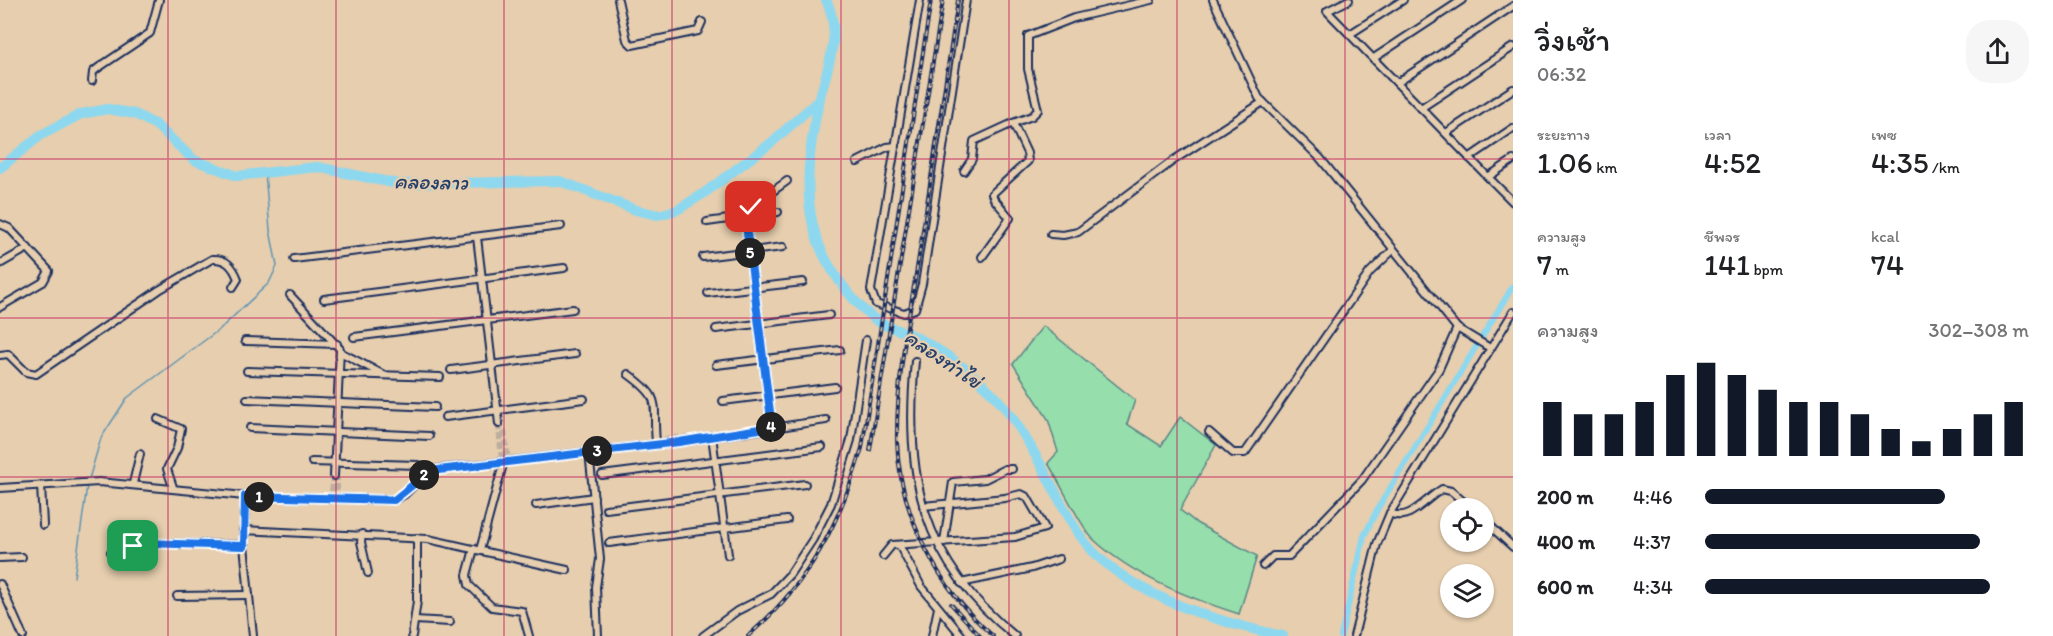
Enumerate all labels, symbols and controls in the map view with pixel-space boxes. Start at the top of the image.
text: วิ่งเช้า [1537,20,1610,59]
button: share [1966,20,2029,83]
text: 06:32 [1537,62,1586,86]
text: ระยะทาง [1537,125,1590,144]
text: เวลา [1704,125,1732,144]
text: เพซ [1871,125,1897,144]
text: 1.06 [1537,144,1593,181]
text: 4:52 [1704,144,1761,181]
text: 4:35 [1871,144,1928,181]
text: km [1593,158,1617,177]
text: /km [1928,158,1960,177]
water label: คลองลาว [394,168,469,195]
pin [725,181,776,232]
icon: check [734,190,767,223]
text: ความสูง [1537,227,1586,246]
text: ชีพจร [1704,227,1740,246]
text: kcal [1871,227,1899,246]
pin: 5 [735,238,765,268]
text: 5 [746,243,754,262]
text: 7 [1537,246,1552,283]
text: 141 [1704,246,1750,283]
text: 74 [1871,246,1904,283]
text: m [1552,260,1569,279]
text: bpm [1750,260,1783,279]
text: ความสูง [1537,318,1599,342]
text: 302–308 m [1929,318,2029,342]
water label: คลองท่าไข่ [900,324,989,395]
pin: 4 [756,412,786,442]
text: 4 [766,417,776,436]
pin: 3 [582,436,612,466]
text: 3 [593,441,601,460]
pin: 2 [409,460,439,490]
text: 2 [420,465,428,484]
pin: 1 [244,482,274,512]
text: 200 m [1537,485,1593,509]
text: 4:46 [1633,485,1673,509]
text: 1 [255,487,263,506]
map controls [1440,498,1494,618]
button: locate [1440,498,1494,552]
pin [107,520,158,571]
icon: arrive [116,529,149,562]
text: 400 m [1537,530,1595,554]
text: 4:37 [1633,530,1671,554]
button: layers [1440,564,1494,618]
text: 600 m [1537,575,1594,599]
text: 4:34 [1633,575,1673,599]

